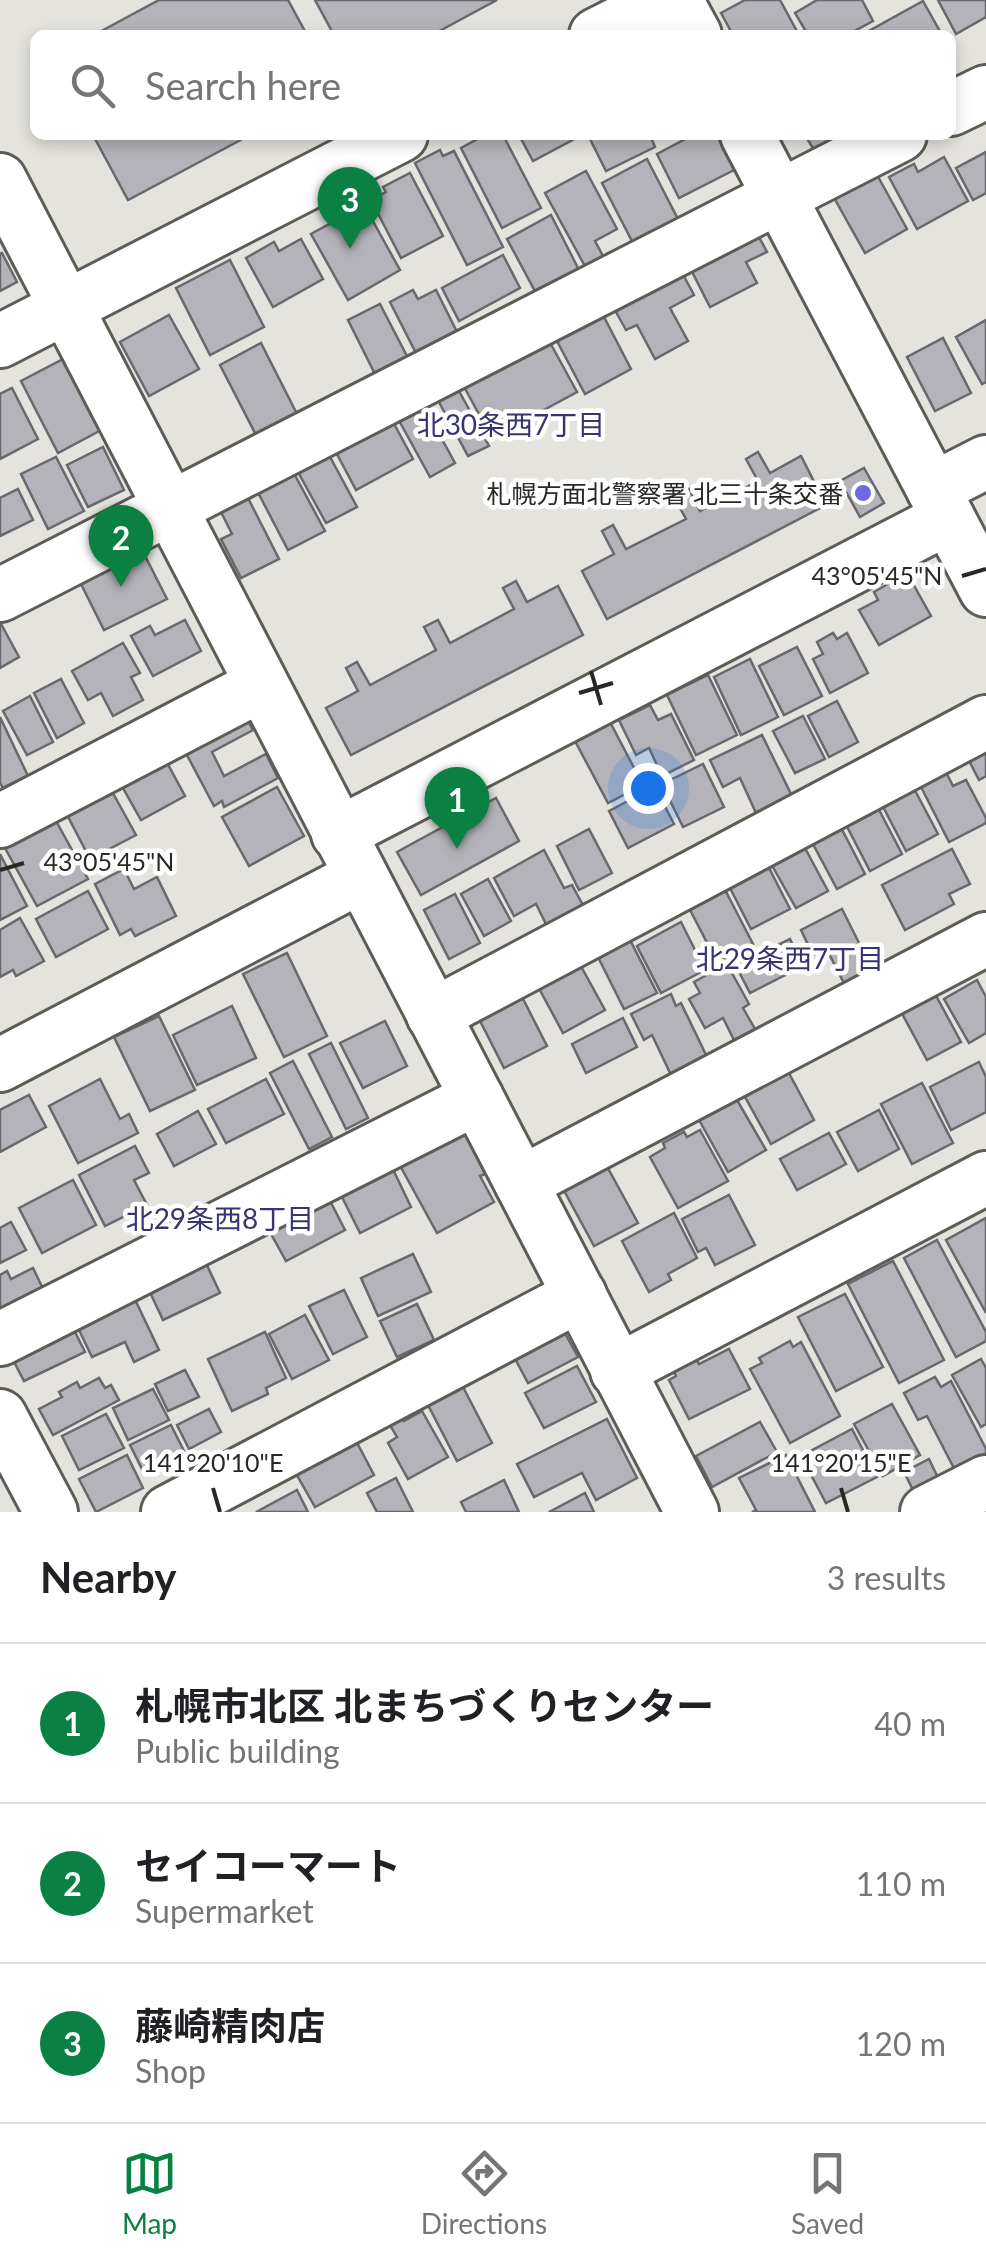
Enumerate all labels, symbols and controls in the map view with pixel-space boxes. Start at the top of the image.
search box [30,30,956,140]
icon: search [65,58,120,113]
text: Search here [145,62,341,108]
pin: 3 [318,166,382,249]
district label: 北30条西7丁目 [417,407,605,441]
place label: 札幌方面北警察署 北三十条交番 [487,478,843,508]
marker: 札幌方面北警察署 北三十条交番 [852,482,874,504]
pin: 2 [88,504,154,587]
text: 43°05'45"N [812,560,942,590]
your location [623,763,674,814]
pin: 1 [424,766,490,849]
text: 43°05'45"N [44,846,174,876]
district label: 北29条西7丁目 [696,941,884,975]
district label: 北29条西8丁目 [126,1201,314,1235]
text: 141°20'10"E [143,1447,283,1477]
text: 141°20'15"E [771,1447,911,1477]
text: Nearby [40,1552,177,1602]
text: 3 results [827,1558,946,1597]
text: 札幌市北区 北まちづくりセンター [135,1682,714,1728]
text: 1 [63,1704,82,1743]
text: 40 m [874,1704,946,1743]
text: Public building [135,1731,340,1770]
text: セイコーマート [135,1842,401,1888]
text: 2 [63,1864,82,1903]
text: 110 m [856,1864,946,1903]
text: Supermarket [135,1891,314,1930]
text: 藤崎精肉店 [135,2002,325,2048]
text: 3 [63,2024,82,2063]
text: 120 m [856,2024,946,2063]
text: Shop [135,2051,206,2090]
tab: Map [122,2146,177,2240]
tab: Directions [421,2146,547,2240]
tab: Saved [791,2146,864,2240]

